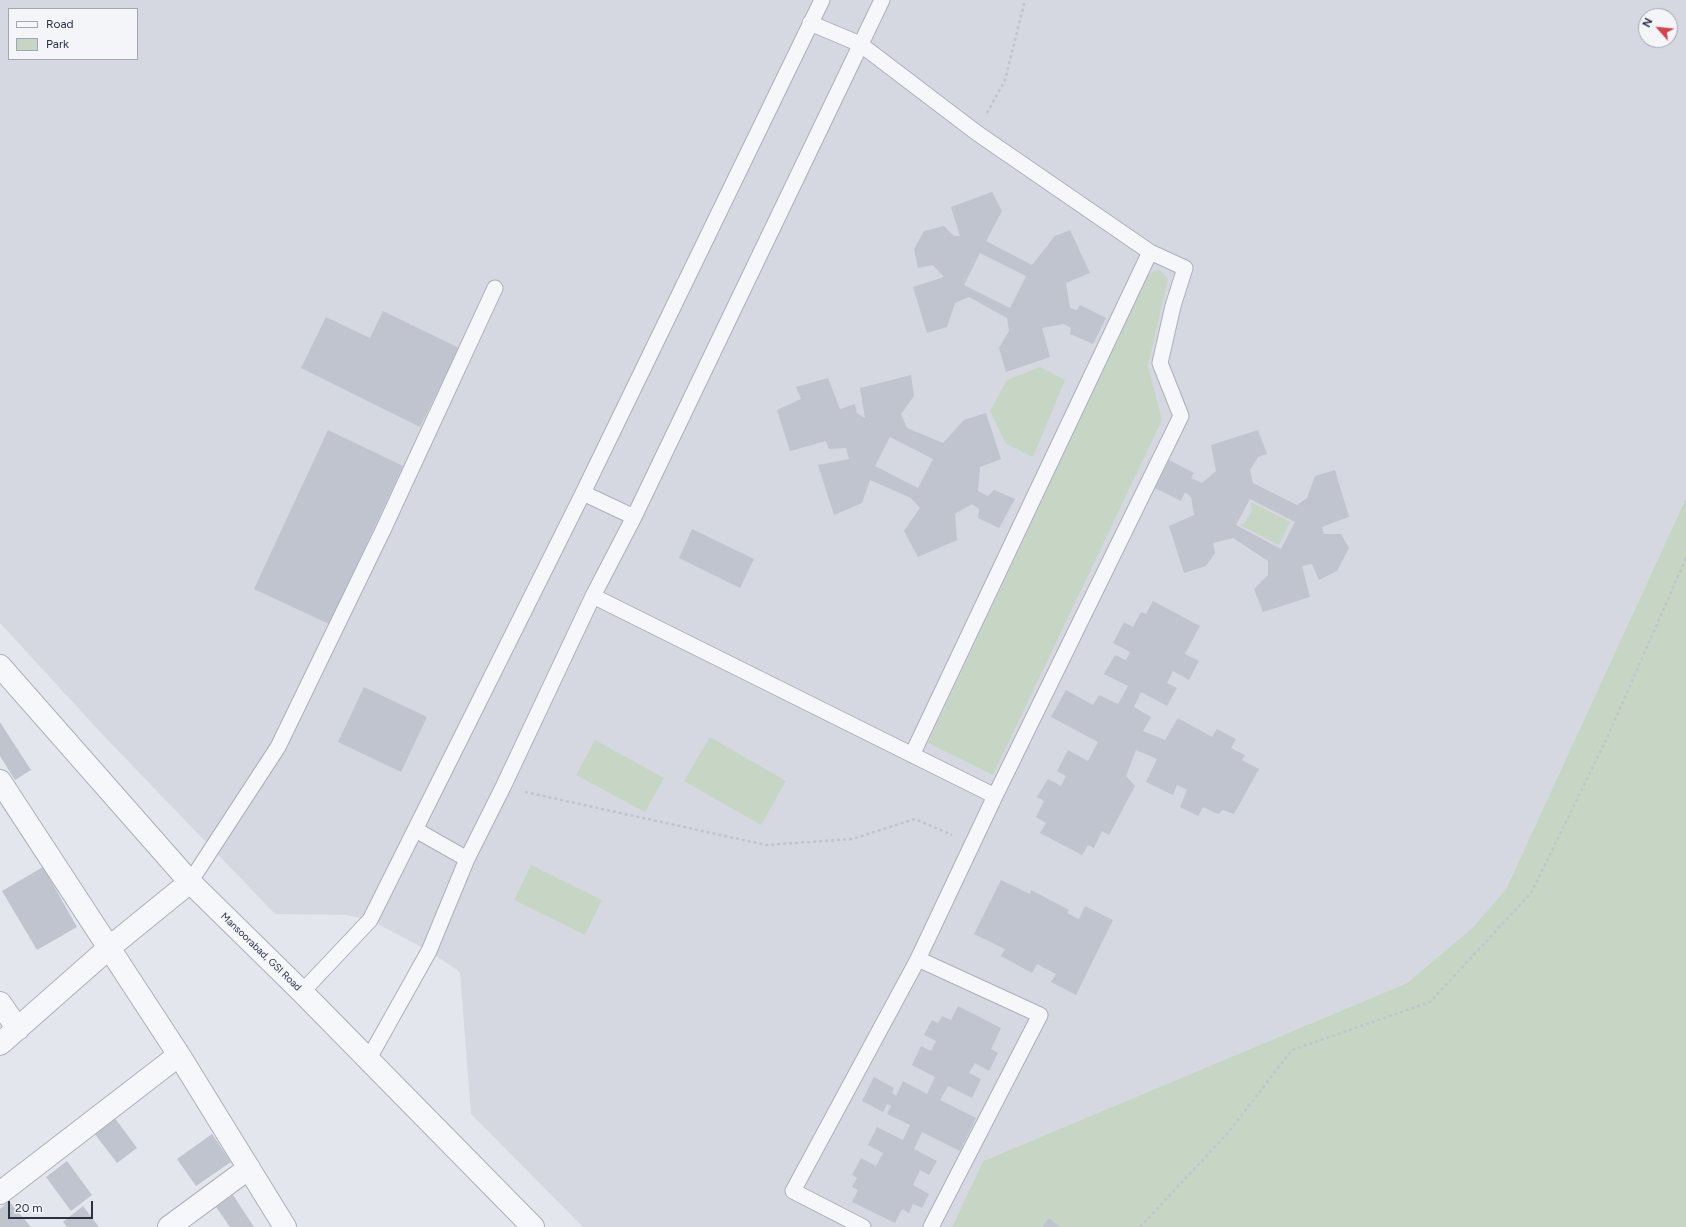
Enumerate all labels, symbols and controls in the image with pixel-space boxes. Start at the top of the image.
legend [8,8,138,60]
north arrow [1638,8,1678,48]
text: N [1640,16,1655,30]
text: Road [46,17,74,31]
text: Park [46,37,69,51]
street label: Mansoorabad, GSI Road [218,910,304,994]
scale bar [10,1193,95,1219]
text: 20 m [15,1201,43,1215]

